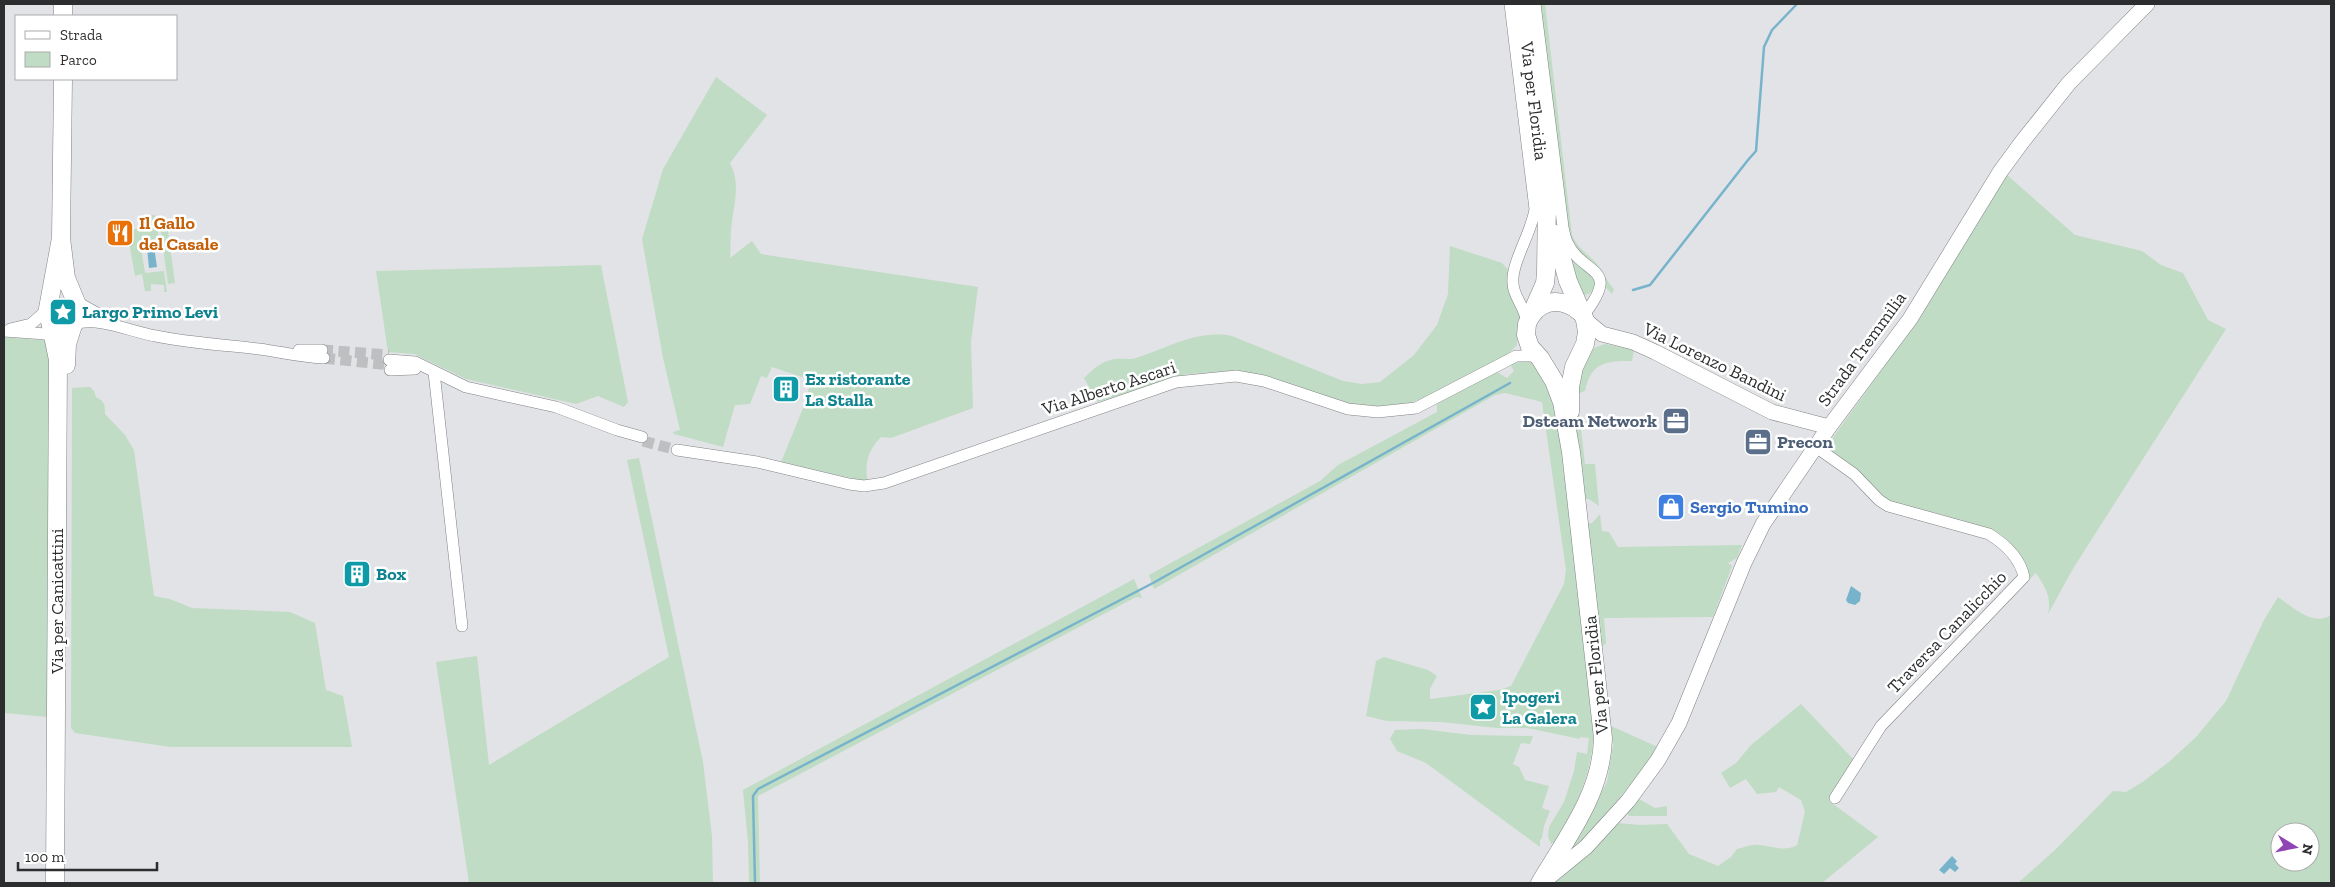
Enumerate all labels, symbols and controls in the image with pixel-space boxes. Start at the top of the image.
legend [15,15,178,80]
text: Strada [60,26,103,44]
street label: Via per Floridia [1516,40,1552,162]
text: Parco [60,51,97,69]
place label: Il Gallo del Casale [139,212,219,255]
restaurant icon: Il Gallo del Casale [105,218,135,248]
street label: Strada Tremmilia [1813,287,1911,411]
place icon: Largo Primo Levi [48,297,78,327]
place label: Largo Primo Levi [82,301,219,323]
street label: Via Lorenzo Bandini [1639,317,1790,406]
street label: Via Alberto Ascari [1038,356,1179,420]
place label: Ex ristorante La Stalla [805,368,911,411]
building icon: Ex ristorante La Stalla [771,374,801,404]
office icon: Dsteam Network [1661,406,1691,436]
place label: Dsteam Network [1522,410,1657,432]
office icon: Precon [1743,427,1773,457]
place label: Precon [1777,431,1833,453]
shop icon: Sergio Tumino [1656,492,1686,522]
place label: Sergio Tumino [1690,496,1809,518]
street label: Via per Canicattini [46,528,68,675]
building icon: Box [342,559,372,589]
place label: Box [376,563,406,585]
street label: Traversa Canalicchio [1883,566,2011,698]
street label: Via per Floridia [1579,614,1613,736]
place label: Ipogeri La Galera [1502,686,1577,729]
place icon: Ipogeri La Galera [1468,692,1498,722]
north arrow [2270,822,2320,872]
scale bar [18,840,156,872]
text: N [2298,842,2317,856]
text: 100 m [25,848,64,866]

